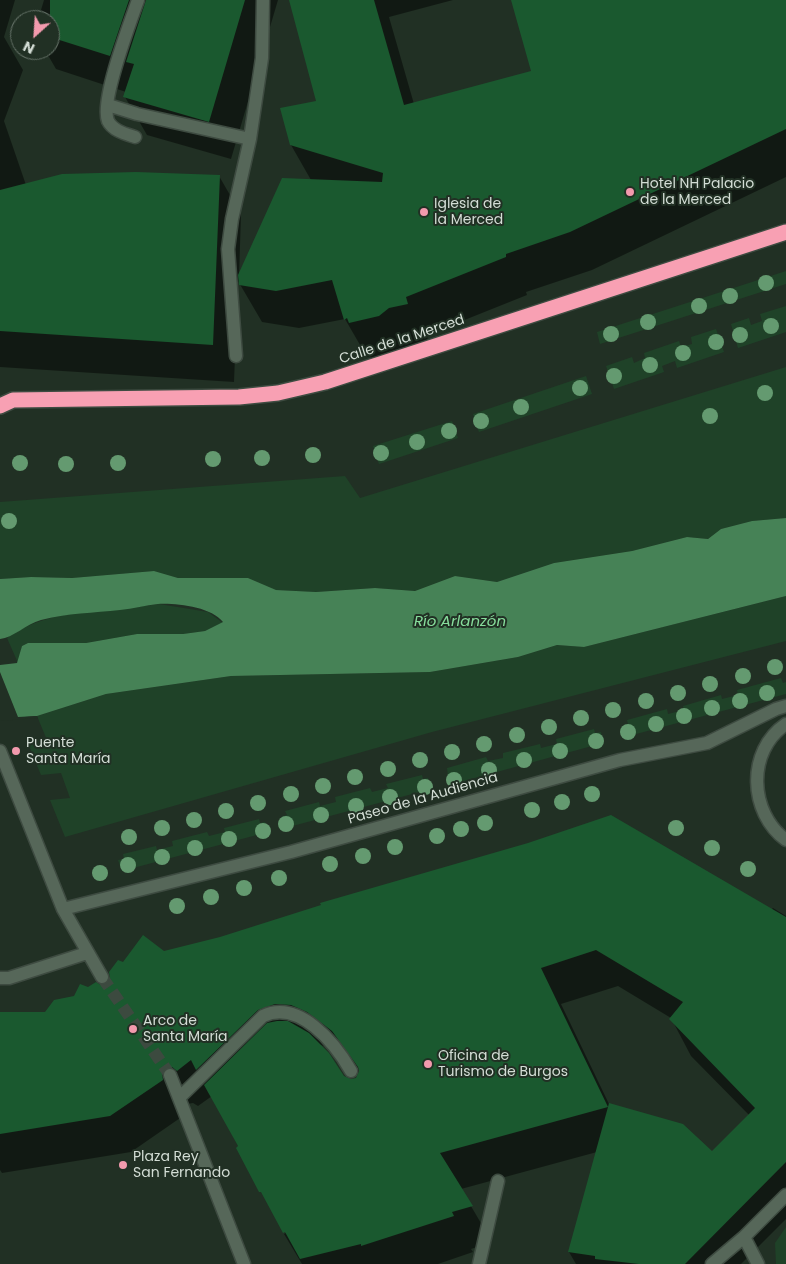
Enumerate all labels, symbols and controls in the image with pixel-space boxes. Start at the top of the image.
north arrow [10,10,60,60]
text: N [20,36,38,59]
place label: Hotel NH Palacio de la Merced [640,176,754,208]
marker: Hotel NH Palacio de la Merced [624,186,636,198]
place label: Iglesia de la Merced [434,196,503,228]
marker: Iglesia de la Merced [418,206,430,218]
street label: Calle de la Merced [337,312,467,368]
water label: Río Arlanzón [414,613,506,631]
place label: Puente Santa María [26,735,111,768]
marker: Puente Santa María [10,745,22,757]
street label: Paseo de la Audiencia [346,770,500,828]
place label: Arco de Santa María [143,1013,228,1046]
marker: Arco de Santa María [127,1023,139,1035]
place label: Oficina de Turismo de Burgos [438,1048,568,1080]
marker: Oficina de Turismo de Burgos [422,1058,434,1070]
place label: Plaza Rey San Fernando [133,1149,230,1182]
marker: Plaza Rey San Fernando [117,1159,129,1171]

